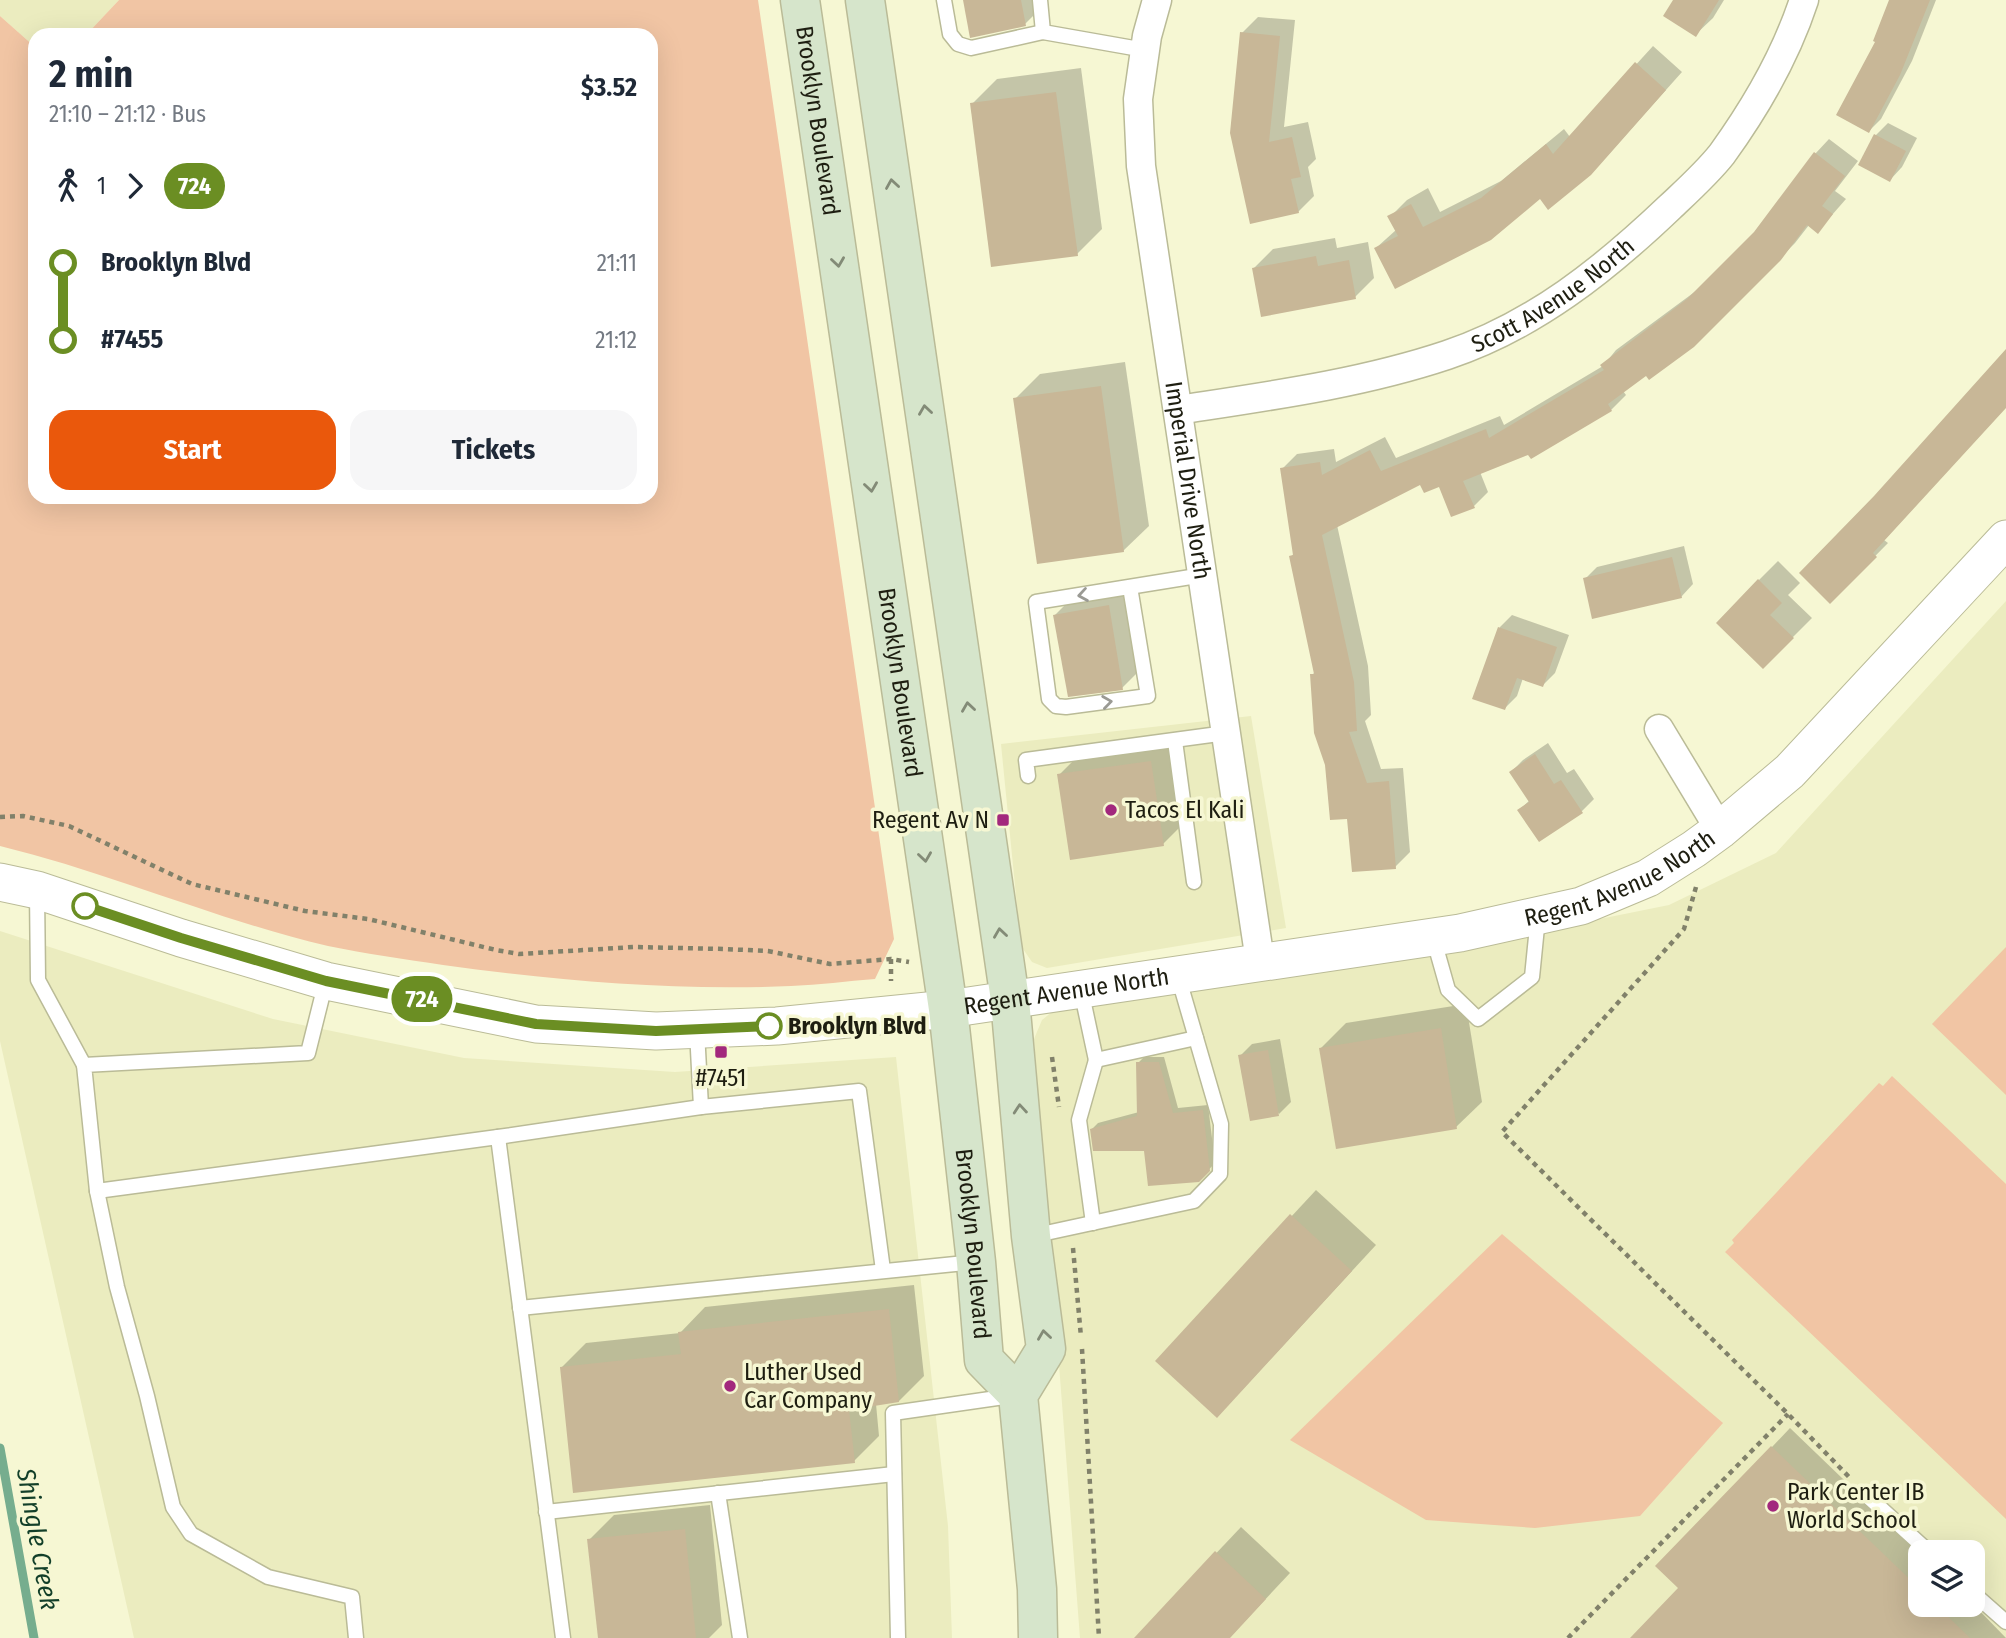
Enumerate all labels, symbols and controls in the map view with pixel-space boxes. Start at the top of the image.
street label: Brooklyn Boulevard [790,24,845,217]
text: 2 min [49,51,133,97]
text: $3.52 [581,72,637,103]
text: 21:10 – 21:12 · Bus [49,100,206,128]
icon: walk [49,167,87,205]
icon: forward [116,167,154,205]
text: 1 [97,172,106,200]
text: 724 [178,172,211,200]
one-way arrow [885,178,900,190]
street label: Scott Avenue North [1467,232,1640,358]
text: Brooklyn Blvd [101,247,251,278]
text: 21:11 [597,249,637,277]
one-way arrow [830,256,845,267]
text: #7455 [101,324,163,355]
text: 21:12 [595,326,637,354]
street label: Imperial Drive North [1159,379,1217,581]
one-way arrow [918,404,933,415]
button: Start [49,410,336,490]
button: Tickets [350,410,637,490]
one-way arrow [863,481,878,492]
street label: Brooklyn Boulevard [872,586,928,779]
one-way arrow [1077,587,1089,602]
one-way arrow [1101,694,1113,709]
one-way arrow [961,702,976,713]
place label: Tacos El Kali [1125,796,1245,824]
marker: Tacos El Kali [1103,802,1119,818]
place label: Regent Av N [872,806,989,834]
marker: Regent Av N [995,812,1011,828]
street label: Regent Avenue North [1522,824,1721,932]
one-way arrow [917,851,932,863]
unlabelled marker [72,893,98,919]
one-way arrow [993,927,1008,939]
street label: Regent Avenue North [962,962,1171,1021]
line badge: 724 [382,976,462,1022]
text: 724 [405,985,439,1013]
place label: Brooklyn Blvd [788,1012,927,1040]
marker: Brooklyn Blvd [756,1013,782,1039]
marker: #7451 [713,1044,729,1060]
place label: #7451 [696,1064,746,1092]
one-way arrow [1013,1103,1028,1114]
street label: Brooklyn Boulevard [950,1147,996,1340]
one-way arrow [1036,1329,1051,1341]
place label: Luther Used Car Company [744,1358,872,1414]
marker: Luther Used Car Company [722,1378,738,1394]
water label: Shingle Creek [10,1465,65,1613]
place label: Park Center IB World School [1787,1478,1924,1534]
marker: Park Center IB World School [1765,1498,1781,1514]
map controls [1908,1540,1985,1617]
button: layers [1908,1540,1985,1617]

